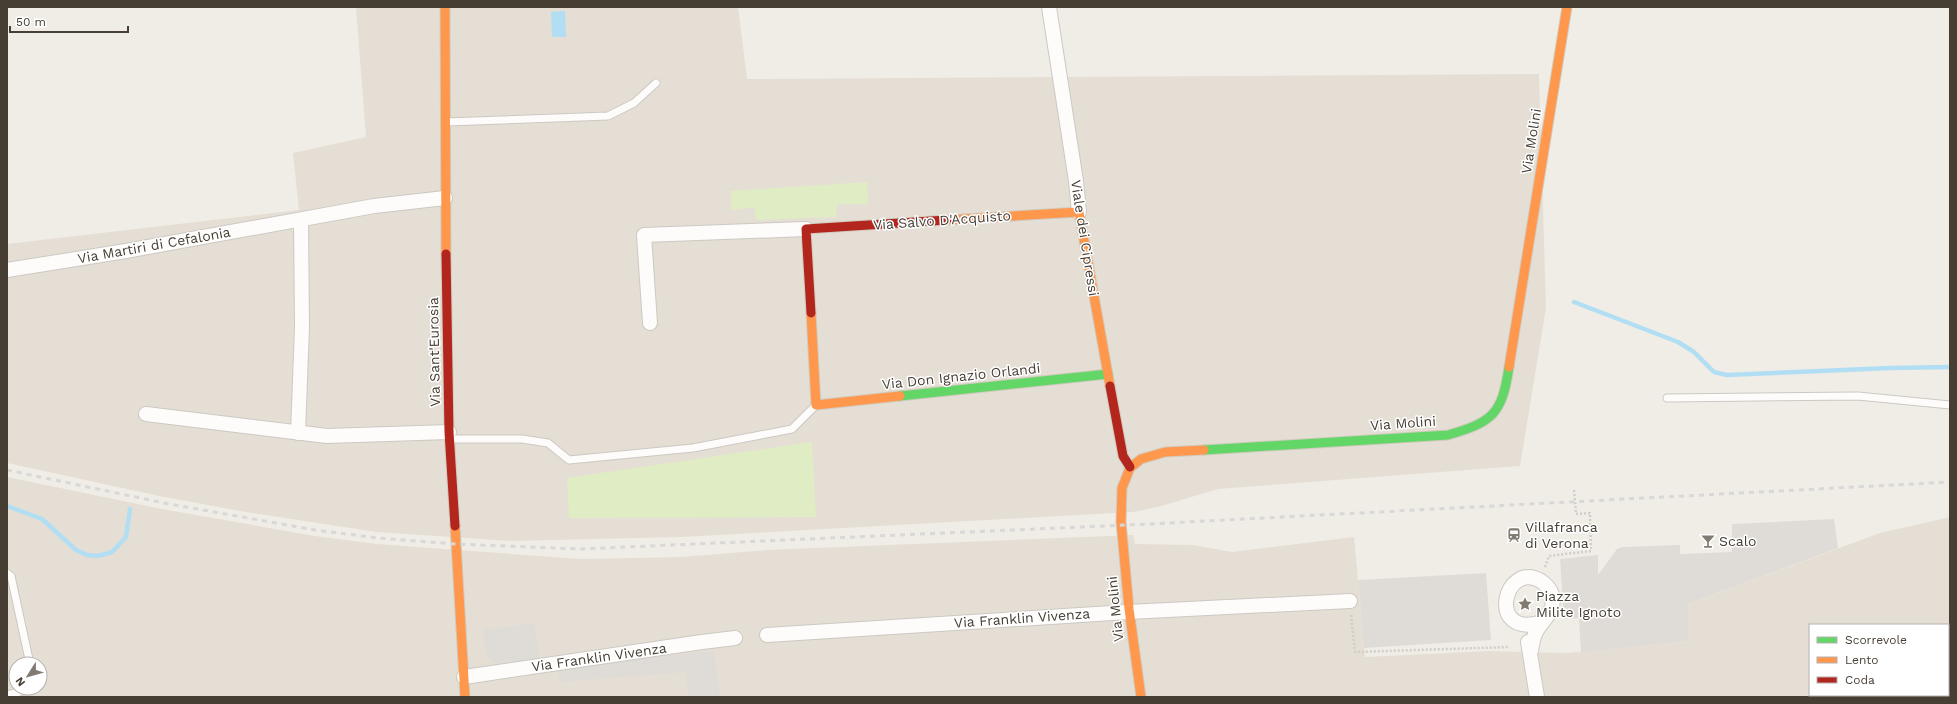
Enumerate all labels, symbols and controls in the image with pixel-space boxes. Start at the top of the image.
scale bar [10,8,128,34]
text: 50 m [16,15,46,29]
street label: Via Molini [1518,107,1544,175]
street label: Viale dei Cipressi [1068,179,1102,297]
street label: Via Salvo D'Acquisto [873,207,1011,233]
street label: Via Martiri di Cefalonia [76,224,232,266]
street label: Via Sant'Eurosia [425,297,443,407]
street label: Via Don Ignazio Orlandi [881,360,1041,392]
street label: Via Molini [1370,413,1436,433]
place label: Villafranca di Verona [1525,519,1598,551]
station icon: Villafranca di Verona [1506,527,1522,543]
bar icon: Scalo [1700,533,1716,549]
place label: Scalo [1719,533,1756,549]
street label: Via Molini [1104,575,1126,643]
place label: Piazza Milite Ignoto [1536,588,1621,620]
place icon: Piazza Milite Ignoto [1517,596,1533,612]
street label: Via Franklin Vivenza [953,605,1091,631]
legend [1809,624,1949,696]
text: Scorrevole [1845,633,1907,647]
street label: Via Franklin Vivenza [530,640,668,674]
text: Lento [1845,653,1879,667]
north arrow [8,656,48,696]
text: Coda [1845,673,1875,687]
text: N [13,675,28,689]

